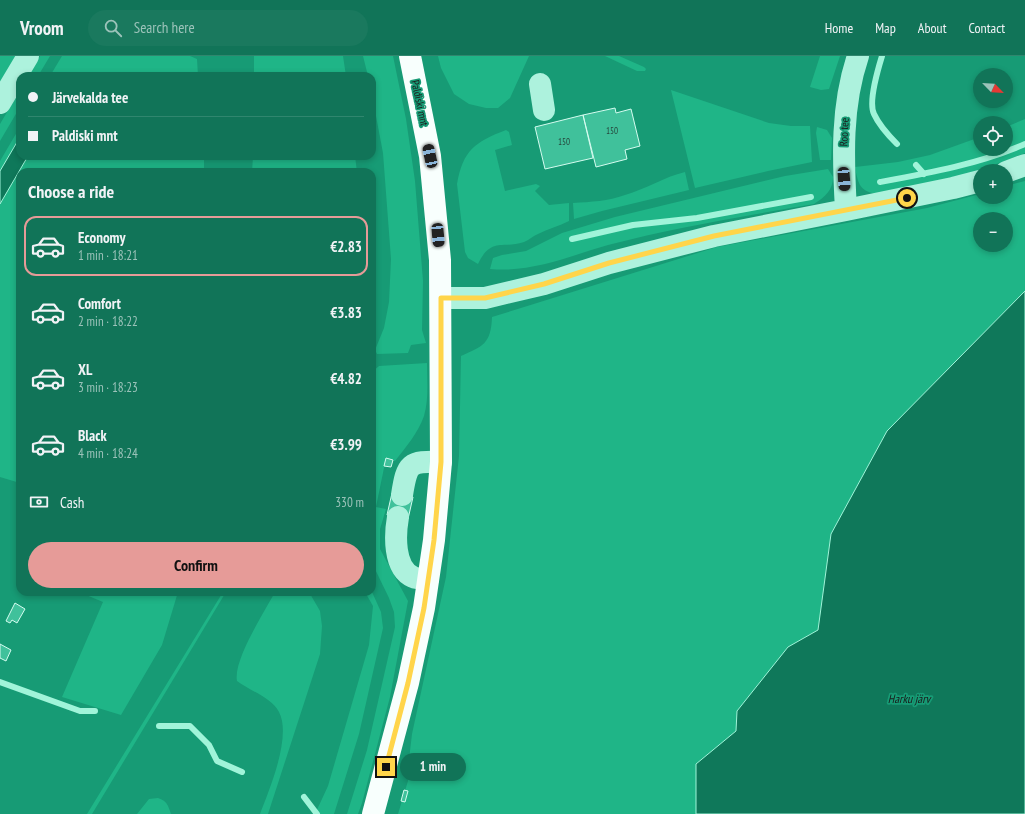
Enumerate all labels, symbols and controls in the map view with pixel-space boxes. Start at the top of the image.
search box [88,10,368,46]
text: Vroom [20,16,64,40]
icon: search [102,17,124,39]
text: Search here [134,18,195,37]
text: Home [825,19,853,37]
text: Map [875,19,896,37]
text: About [918,19,947,37]
text: Contact [969,19,1005,37]
north arrow [973,68,1013,108]
map controls [973,68,1013,252]
street label: Paldiski mnt [408,79,432,127]
text: Järvekalda tee [52,88,128,107]
button: locate [973,116,1013,156]
street label: Roo tee [836,117,852,147]
house number: 150 [606,125,618,136]
text: Paldiski mnt [52,126,118,145]
house number: 150 [558,136,570,147]
car [422,143,438,169]
button: + [973,164,1013,204]
car [837,167,851,191]
text: Choose a ride [28,180,114,203]
route start [898,189,916,207]
button: − [973,212,1013,252]
car [431,223,445,247]
icon: car [30,228,66,264]
text: Economy [78,228,126,247]
text: €2.83 [330,237,362,256]
text: 1 min · 18:21 [78,247,138,264]
icon: car [30,294,66,330]
text: Comfort [78,294,121,313]
text: €3.83 [330,303,362,322]
text: 2 min · 18:22 [78,313,138,330]
icon: car [30,360,66,396]
text: XL [78,360,92,379]
text: €4.82 [330,369,362,388]
text: 3 min · 18:23 [78,379,138,396]
icon: car [30,426,66,462]
text: Black [78,426,107,445]
text: €3.99 [330,435,362,454]
text: 4 min · 18:24 [78,445,138,462]
icon: cash [28,491,50,513]
text: Cash [60,493,84,512]
text: 330 m [335,494,364,511]
button: Confirm [28,542,364,588]
water label: Harku järv [888,691,932,706]
callout: 1 min [400,753,466,781]
route end [377,758,395,776]
text: 1 min [420,758,446,775]

